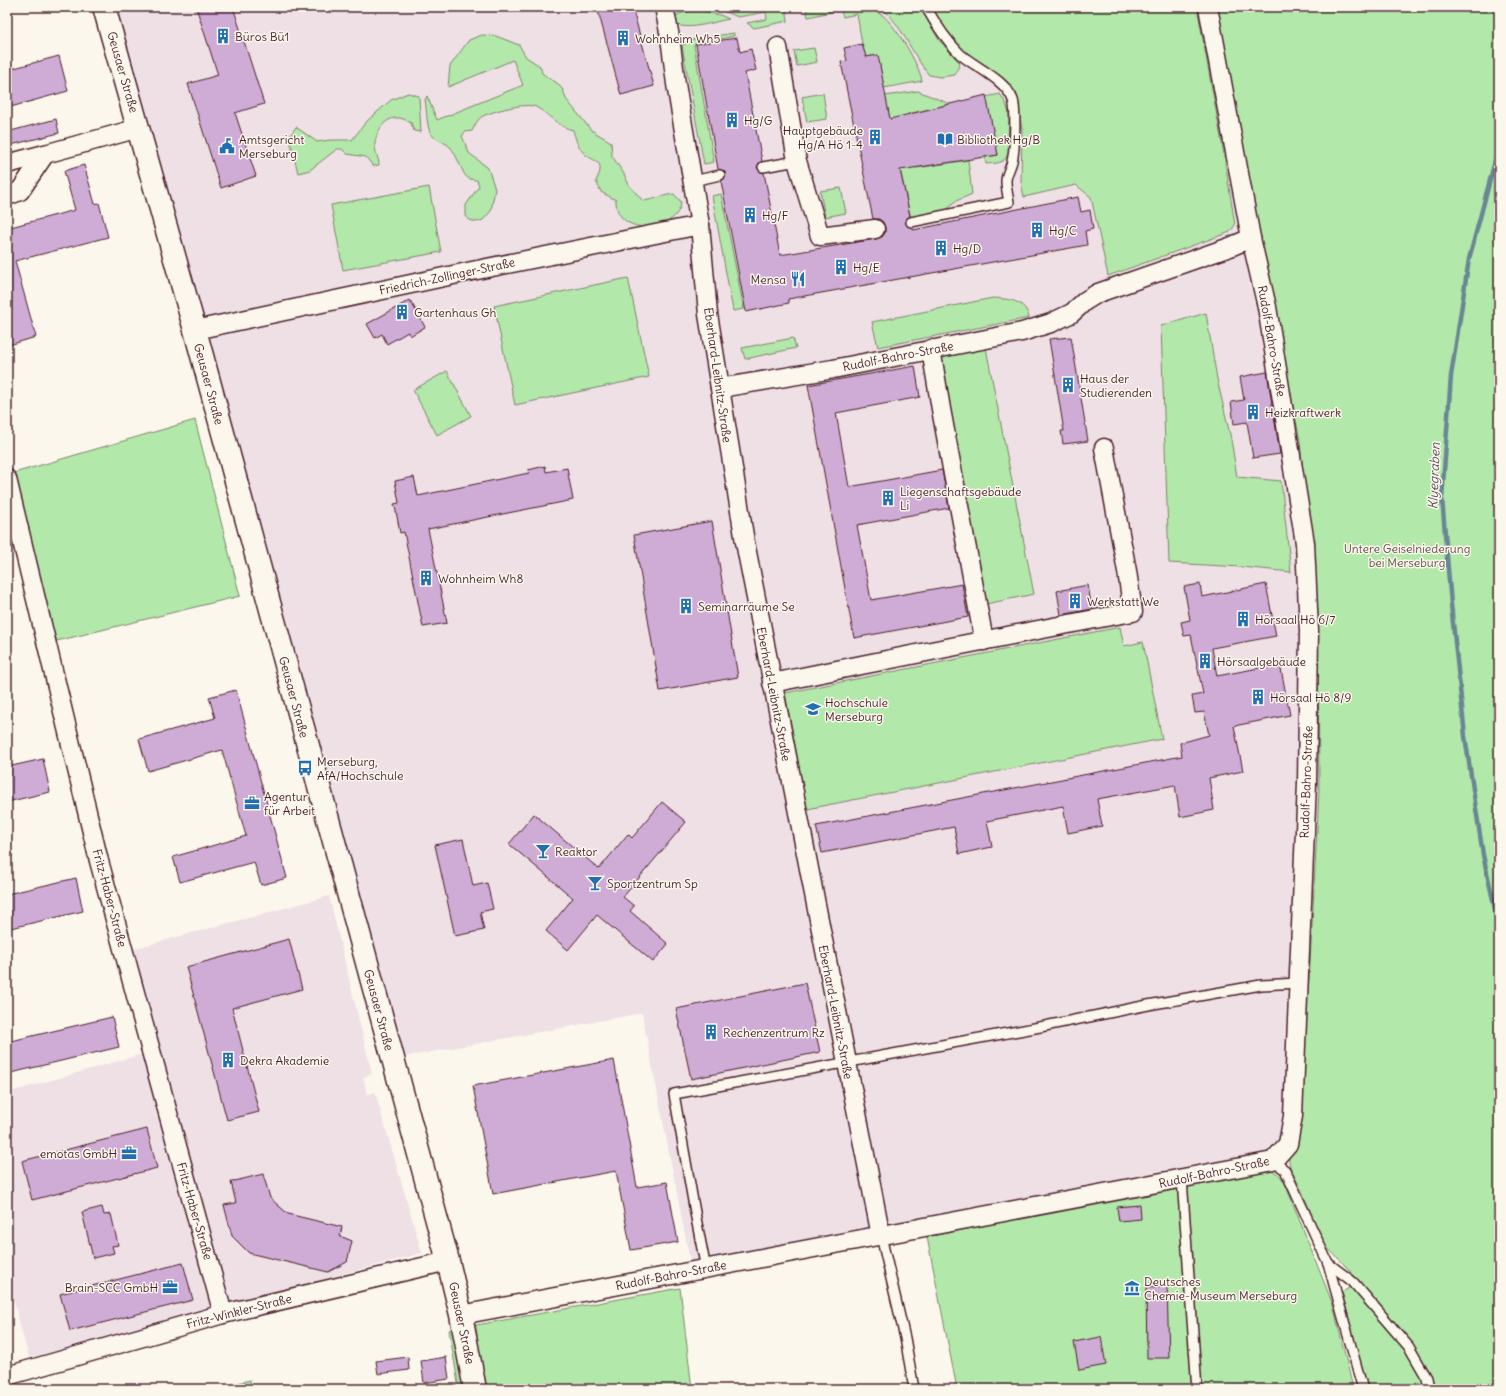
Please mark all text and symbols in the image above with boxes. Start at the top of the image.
building icon: Büros Bü1 [214,27,232,45]
place label: Büros Bü1 [235,29,289,44]
building icon: Wohnheim Wh5 [614,29,632,47]
street label: Geusaer Straße [104,30,142,114]
place label: Wohnheim Wh5 [635,31,720,46]
building icon: Hg/G [723,111,741,129]
place label: Hg/G [744,113,773,128]
place label: Hauptgebäude Hg/A Hö 1-4 [783,123,863,152]
building icon: Hauptgebäude Hg/A Hö 1-4 [866,128,884,146]
library icon: Bibliothek Hg/B [936,130,954,148]
place label: Amtsgericht Merseburg [239,132,304,161]
place label: Bibliothek Hg/B [957,132,1040,147]
public building icon: Amtsgericht Merseburg [218,137,236,155]
building icon: Hg/F [741,206,759,224]
place label: Hg/F [762,208,789,223]
building icon: Hg/C [1028,221,1046,239]
place label: Hg/C [1049,223,1077,238]
building icon: Hg/D [932,239,950,257]
place label: Hg/D [953,241,981,256]
street label: Friedrich-Zollinger-Straße [378,254,516,298]
building icon: Hg/E [832,258,850,276]
place label: Hg/E [853,260,880,275]
restaurant icon: Mensa [789,270,807,288]
place label: Mensa [751,272,786,287]
street label: Rudolf-Bahro-Straße [1255,284,1289,398]
building icon: Gartenhaus Gh [393,303,411,321]
place label: Gartenhaus Gh [414,305,496,320]
street label: Eberhard-Leibnitz-Straße [701,306,735,444]
street label: Rudolf-Bahro-Straße [841,338,955,374]
street label: Geusaer Straße [191,342,227,426]
place label: Haus der Studierenden [1080,371,1152,400]
building icon: Haus der Studierenden [1059,376,1077,394]
building icon: Heizkraftwerk [1244,403,1262,421]
place label: Heizkraftwerk [1265,405,1341,420]
water label: Klyegraben [1424,442,1444,510]
place label: Liegenschaftsgebäude Li [900,484,1022,513]
building icon: Liegenschaftsgebäude Li [879,489,897,507]
park label: Untere Geiselniederung bei Merseburg [1344,541,1470,570]
building icon: Wohnheim Wh8 [417,569,435,587]
place label: Wohnheim Wh8 [438,571,523,586]
building icon: Werkstatt We [1066,592,1084,610]
place label: Werkstatt We [1087,594,1159,609]
building icon: Seminarräume Se [677,597,695,615]
place label: Seminarräume Se [698,599,795,614]
building icon: Hörsaal Hö 6/7 [1234,610,1252,628]
place label: Hörsaal Hö 6/7 [1255,612,1335,627]
street label: Eberhard-Leibnitz-Straße [754,626,794,762]
building icon: Hörsaalgebäude [1196,652,1214,670]
place label: Hörsaalgebäude [1217,654,1306,669]
street label: Geusaer Straße [276,655,312,739]
building icon: Hörsaal Hö 8/9 [1249,688,1267,706]
place label: Hörsaal Hö 8/9 [1270,690,1351,705]
place label: Hochschule Merseburg [825,695,888,724]
school or university icon: Hochschule Merseburg [804,700,822,718]
street label: Rudolf-Bahro-Straße [1297,725,1315,839]
place label: Merseburg, AfA/Hochschule [317,754,403,783]
bus stop icon: Merseburg, AfA/Hochschule [296,759,314,777]
place label: Agentur für Arbeit [264,789,315,818]
office icon: Agentur für Arbeit [243,794,261,812]
bar icon: Reaktor [534,842,552,860]
place label: Reaktor [555,844,598,859]
street label: Fritz-Haber-Straße [90,847,130,949]
bar icon: Sportzentrum Sp [586,874,604,892]
place label: Sportzentrum Sp [607,876,698,891]
street label: Eberhard-Leibnitz-Straße [816,944,856,1080]
street label: Geusaer Straße [361,968,397,1052]
building icon: Rechenzentrum Rz [702,1023,720,1041]
place label: Rechenzentrum Rz [723,1025,825,1040]
building icon: Dekra Akademie [219,1051,237,1069]
place label: Dekra Akademie [240,1053,329,1068]
office icon: emotas GmbH [120,1144,138,1162]
place label: emotas GmbH [40,1146,117,1161]
street label: Rudolf-Bahro-Straße [1157,1153,1271,1191]
street label: Fritz-Haber-Straße [174,1160,216,1262]
street label: Rudolf-Bahro-Straße [614,1257,728,1293]
place label: Deutsches Chemie-Museum Merseburg [1144,1274,1297,1303]
office icon: Brain-SCC GmbH [161,1278,179,1296]
museum icon: Deutsches Chemie-Museum Merseburg [1123,1279,1141,1297]
place label: Brain-SCC GmbH [65,1280,158,1295]
street label: Geusaer Straße [446,1280,478,1366]
street label: Fritz-Winkler-Straße [185,1291,293,1331]

